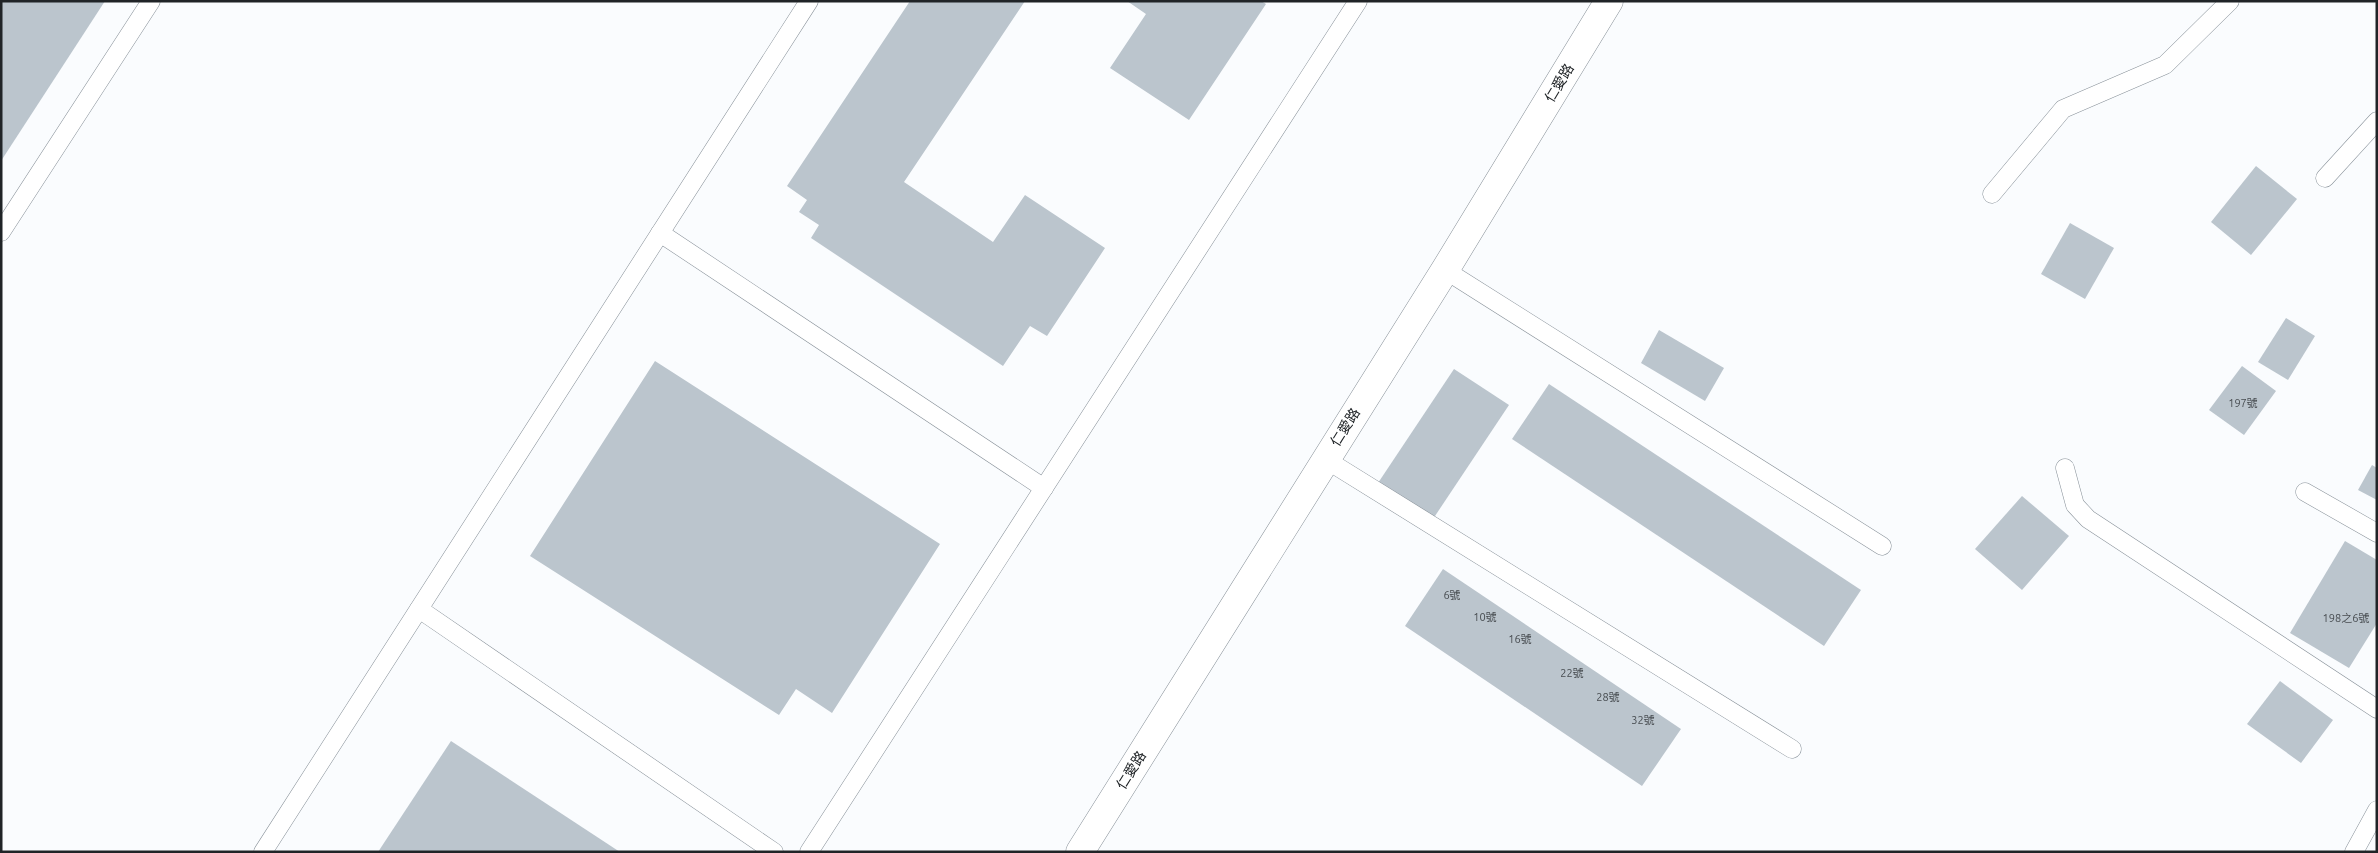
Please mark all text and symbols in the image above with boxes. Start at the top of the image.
street label: 仁愛路 [1541,61,1577,105]
house number: 197號 [2228,397,2258,409]
street label: 仁愛路 [1327,405,1363,449]
house number: 6號 [1443,589,1461,601]
house number: 10號 [1473,611,1497,623]
house number: 198之6號 [2323,612,2369,624]
house number: 16號 [1508,633,1532,645]
house number: 22號 [1560,667,1584,679]
house number: 28號 [1596,691,1620,703]
house number: 32號 [1631,714,1655,726]
street label: 仁愛路 [1113,748,1149,792]

